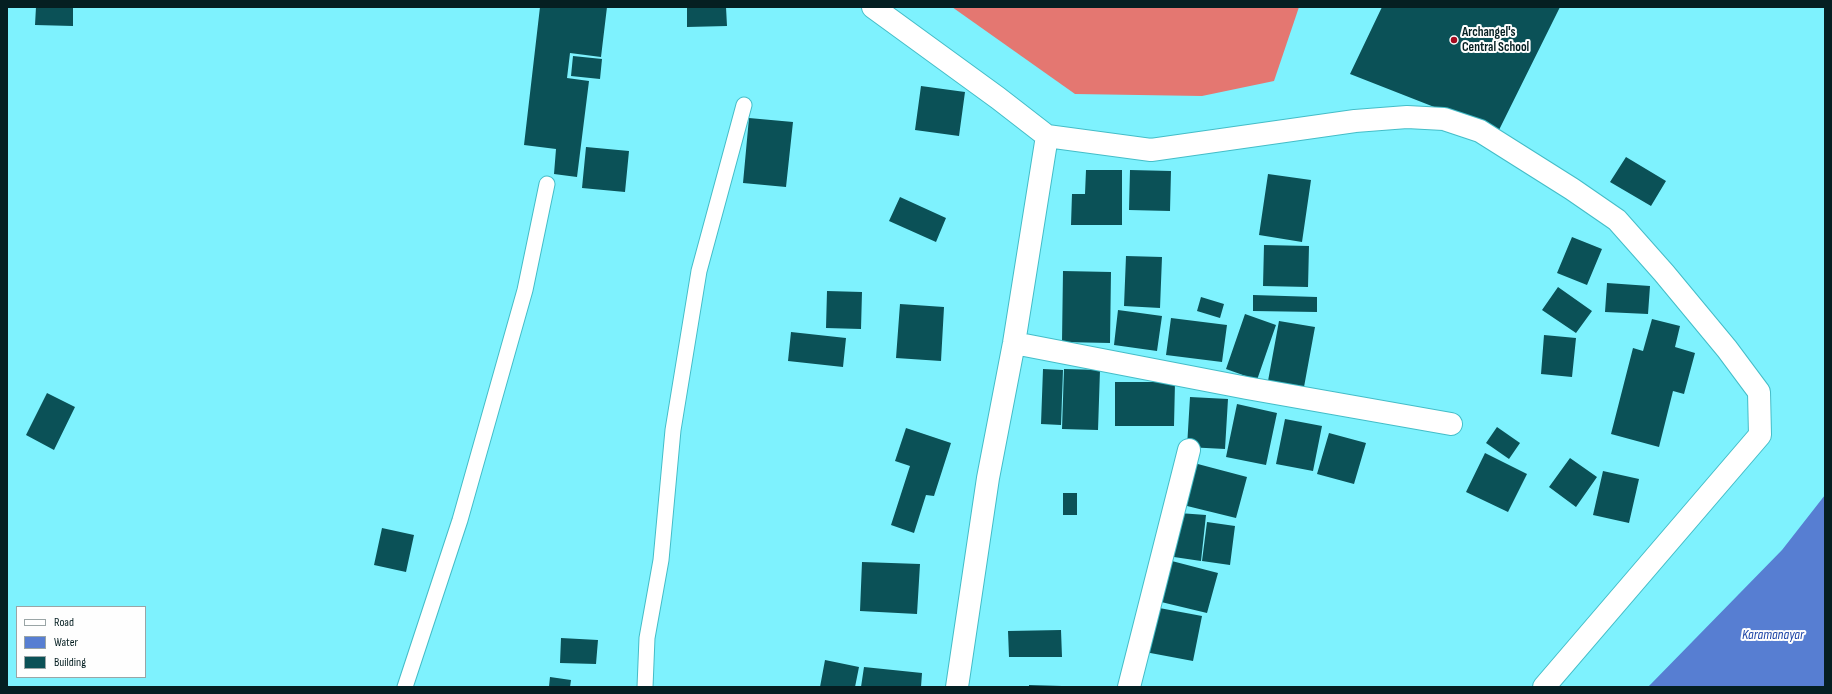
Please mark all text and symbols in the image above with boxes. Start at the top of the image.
place label: Archangel's Central School [1462,25,1529,56]
marker: Archangel's Central School [1449,35,1459,45]
legend [16,606,146,678]
text: Road [54,615,74,630]
water label: Karamanayar [1742,627,1804,643]
text: Water [54,635,78,650]
text: Building [54,655,86,670]

